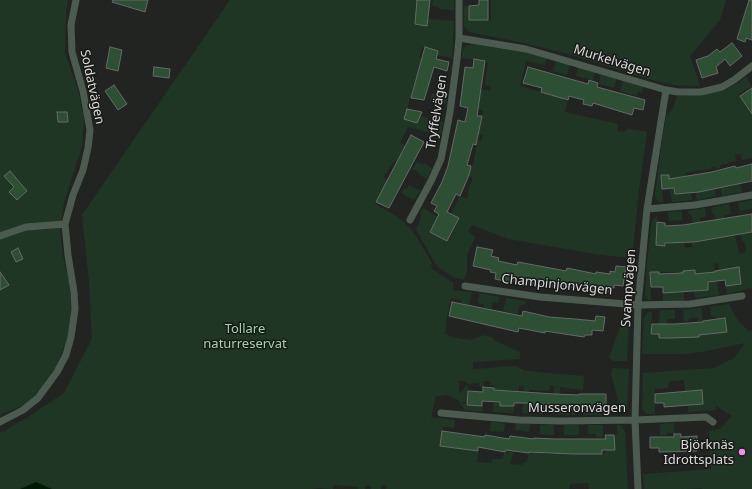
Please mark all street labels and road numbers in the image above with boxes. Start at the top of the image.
street label: Murkelvägen [571,42,653,80]
street label: Soldatvägen [77,48,107,126]
street label: Tryffelvägen [423,74,451,150]
street label: Svampvägen [618,248,640,328]
street label: Champinjonvägen [501,271,613,299]
street label: Musseronvägen [528,400,626,416]

